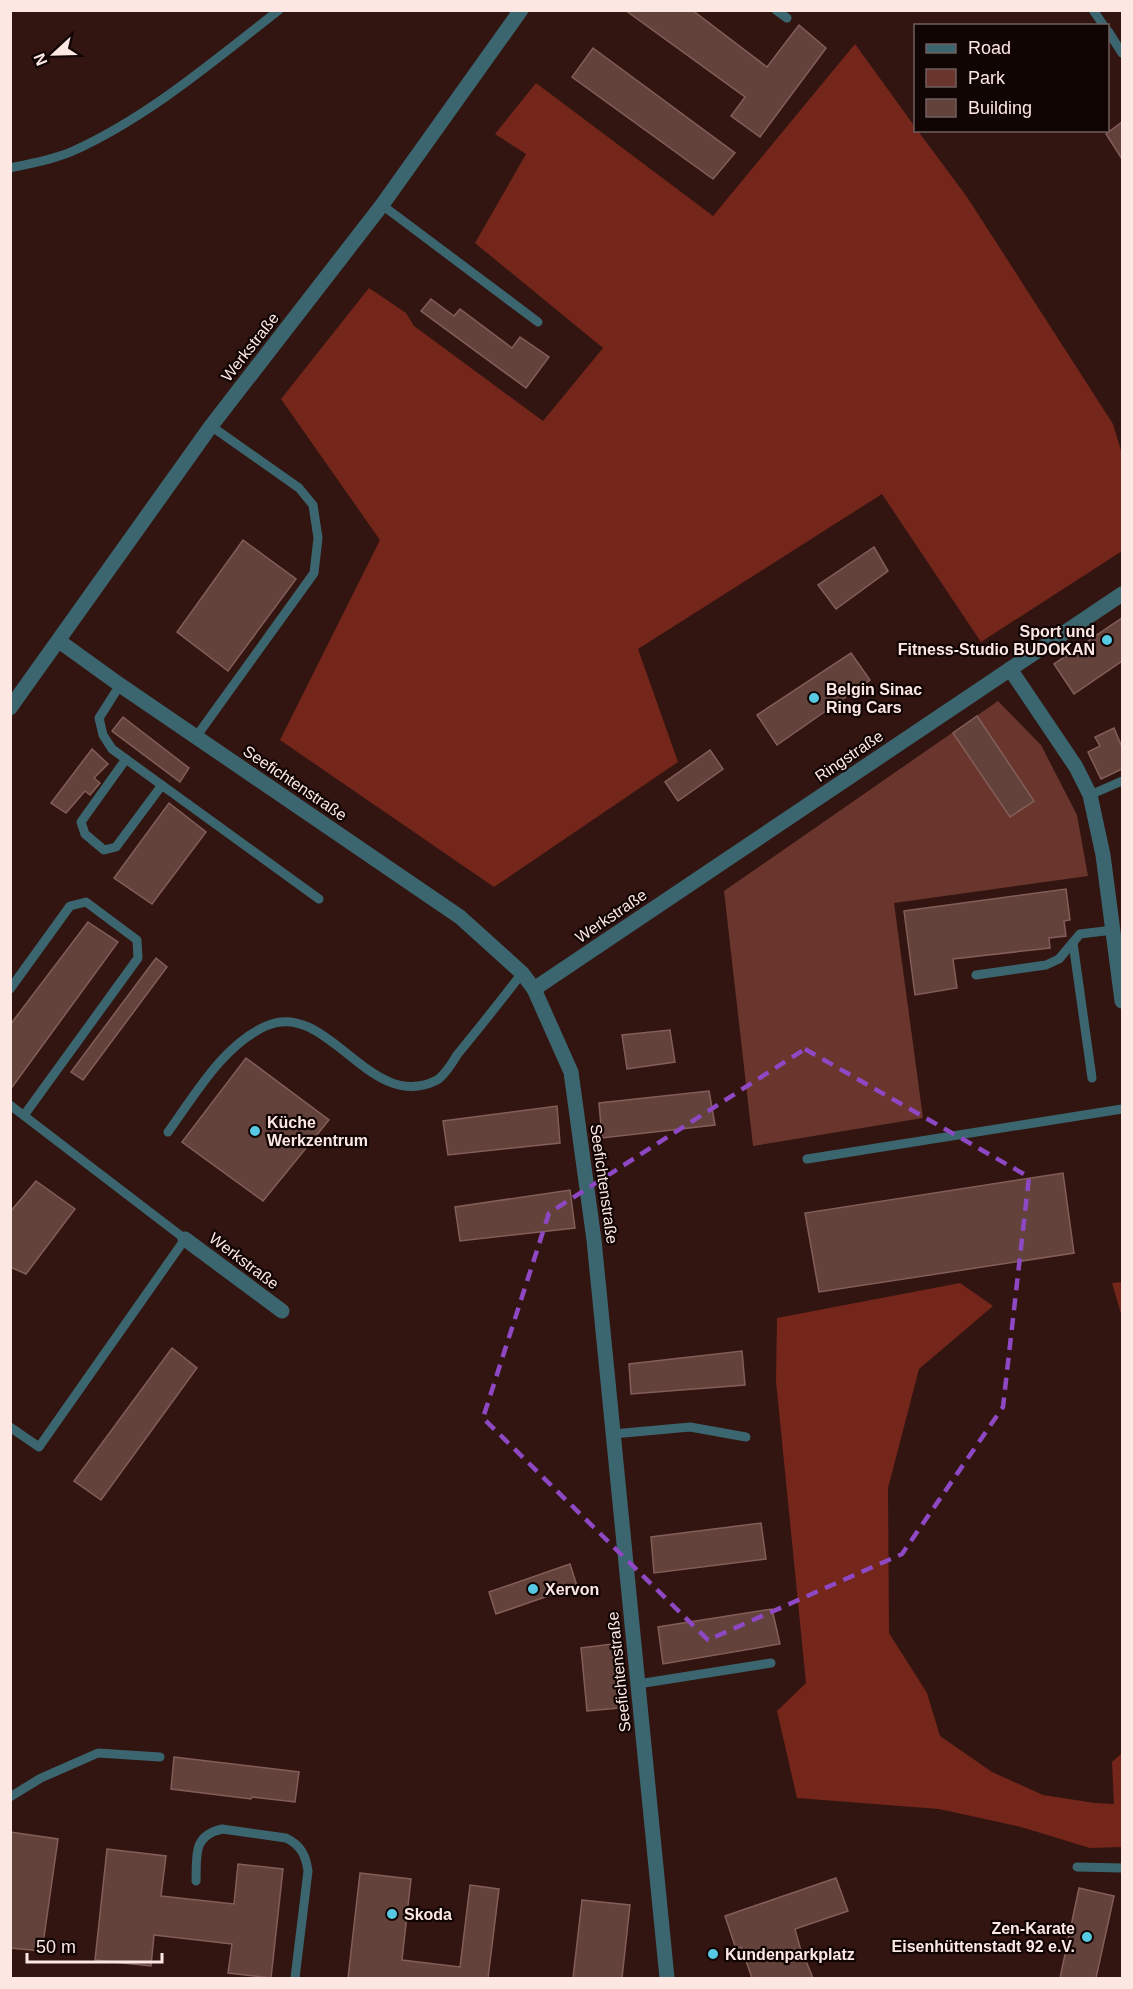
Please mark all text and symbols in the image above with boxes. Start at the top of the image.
north arrow [24,24,84,84]
legend [914,24,1109,132]
text: Road [968,38,1011,58]
text: N [31,51,51,68]
text: Park [968,68,1006,88]
text: Building [968,98,1032,118]
street label: Werkstraße [218,309,282,385]
place label: Sport und Fitness-Studio BUDOKAN [898,623,1095,658]
marker: Sport und Fitness-Studio BUDOKAN [1100,633,1114,647]
place label: Belgin Sinac Ring Cars [826,681,922,716]
marker: Belgin Sinac Ring Cars [807,691,821,705]
street label: Ringstraße [812,727,886,785]
street label: Seefichtenstraße [240,742,350,824]
street label: Werkstraße [572,886,650,946]
place label: Küche Werkzentrum [267,1114,368,1149]
street label: Seefichtenstraße [587,1123,621,1245]
marker: Küche Werkzentrum [248,1124,262,1138]
street label: Werkstraße [206,1229,282,1293]
place label: Xervon [545,1581,599,1598]
marker: Xervon [526,1582,540,1596]
street label: Seefichtenstraße [604,1611,634,1733]
place label: Skoda [404,1906,452,1923]
marker: Skoda [385,1907,399,1921]
place label: Zen-Karate Eisenhüttenstadt 92 e.V. [892,1920,1075,1955]
scale bar [27,1926,162,1964]
marker: Zen-Karate Eisenhüttenstadt 92 e.V. [1080,1930,1094,1944]
text: 50 m [36,1937,76,1957]
place label: Kundenparkplatz [725,1946,855,1963]
marker: Kundenparkplatz [706,1947,720,1961]

